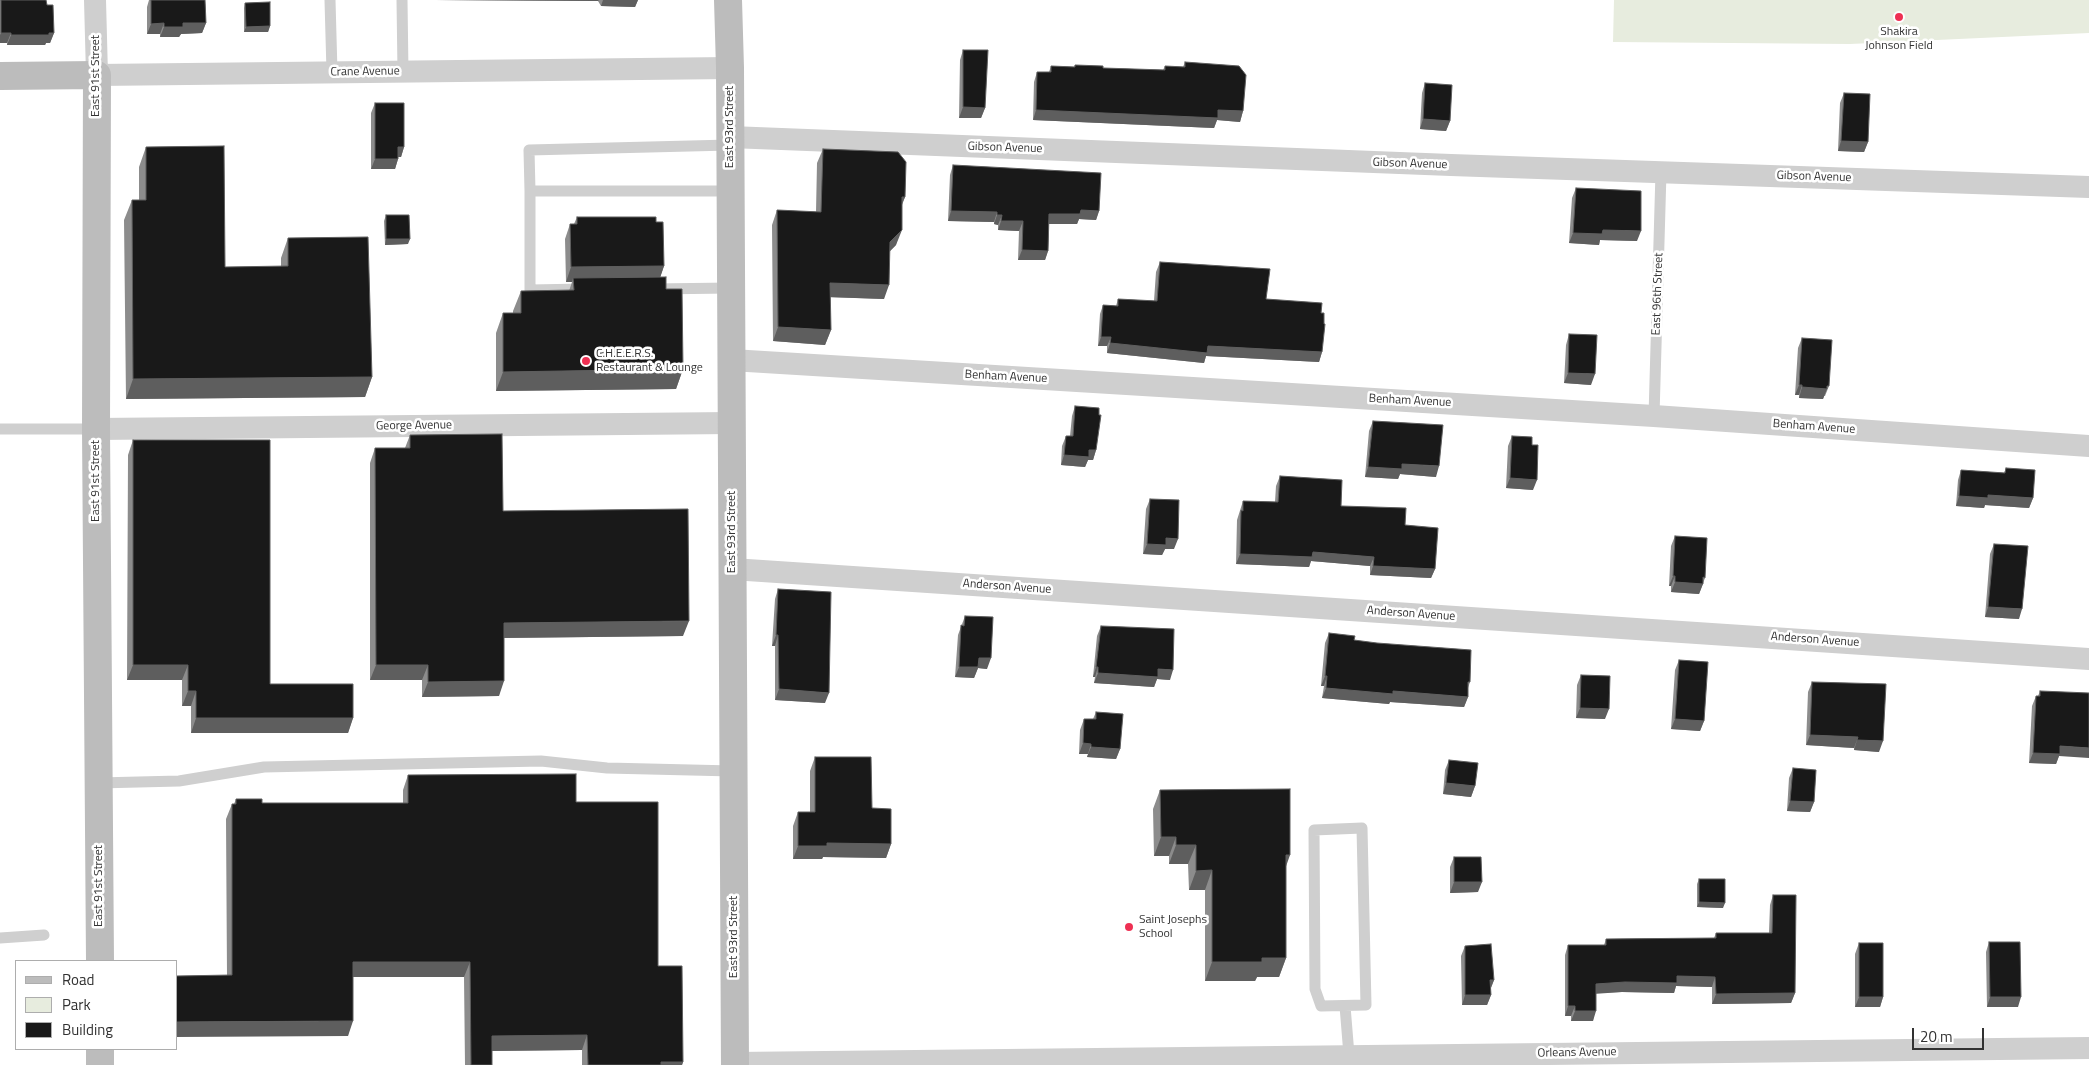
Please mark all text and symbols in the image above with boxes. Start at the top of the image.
marker: Shakira Johnson Field [1893,11,1905,23]
place label: Shakira Johnson Field [1865,25,1933,53]
street label: East 91st Street [89,35,103,117]
street label: Crane Avenue [330,64,400,80]
street label: East 93rd Street [723,86,737,168]
street label: Gibson Avenue [967,139,1043,157]
street label: Gibson Avenue [1372,155,1448,173]
street label: Gibson Avenue [1776,168,1852,186]
street label: East 96th Street [1649,252,1667,336]
place label: C.H.E.E.R.S. Restaurant & Lounge [596,347,703,375]
marker: C.H.E.E.R.S. Restaurant & Lounge [580,355,592,367]
street label: Benham Avenue [964,368,1048,386]
street label: Benham Avenue [1368,392,1452,410]
street label: Benham Avenue [1772,417,1856,437]
street label: George Avenue [376,418,452,434]
street label: East 91st Street [89,440,103,522]
street label: East 93rd Street [725,491,739,573]
street label: Anderson Avenue [962,577,1052,597]
street label: Anderson Avenue [1366,604,1456,624]
street label: Anderson Avenue [1770,630,1860,650]
street label: East 91st Street [92,845,106,927]
street label: East 93rd Street [727,896,741,978]
place label: Saint Josephs School [1139,913,1207,941]
marker: Saint Josephs School [1123,921,1135,933]
legend [15,960,178,1050]
text: Road [62,968,94,991]
text: Park [62,993,91,1016]
text: Building [62,1018,113,1041]
scale bar [1914,1018,1986,1050]
text: 20 m [1920,1025,1953,1048]
street label: Orleans Avenue [1537,1045,1617,1061]

